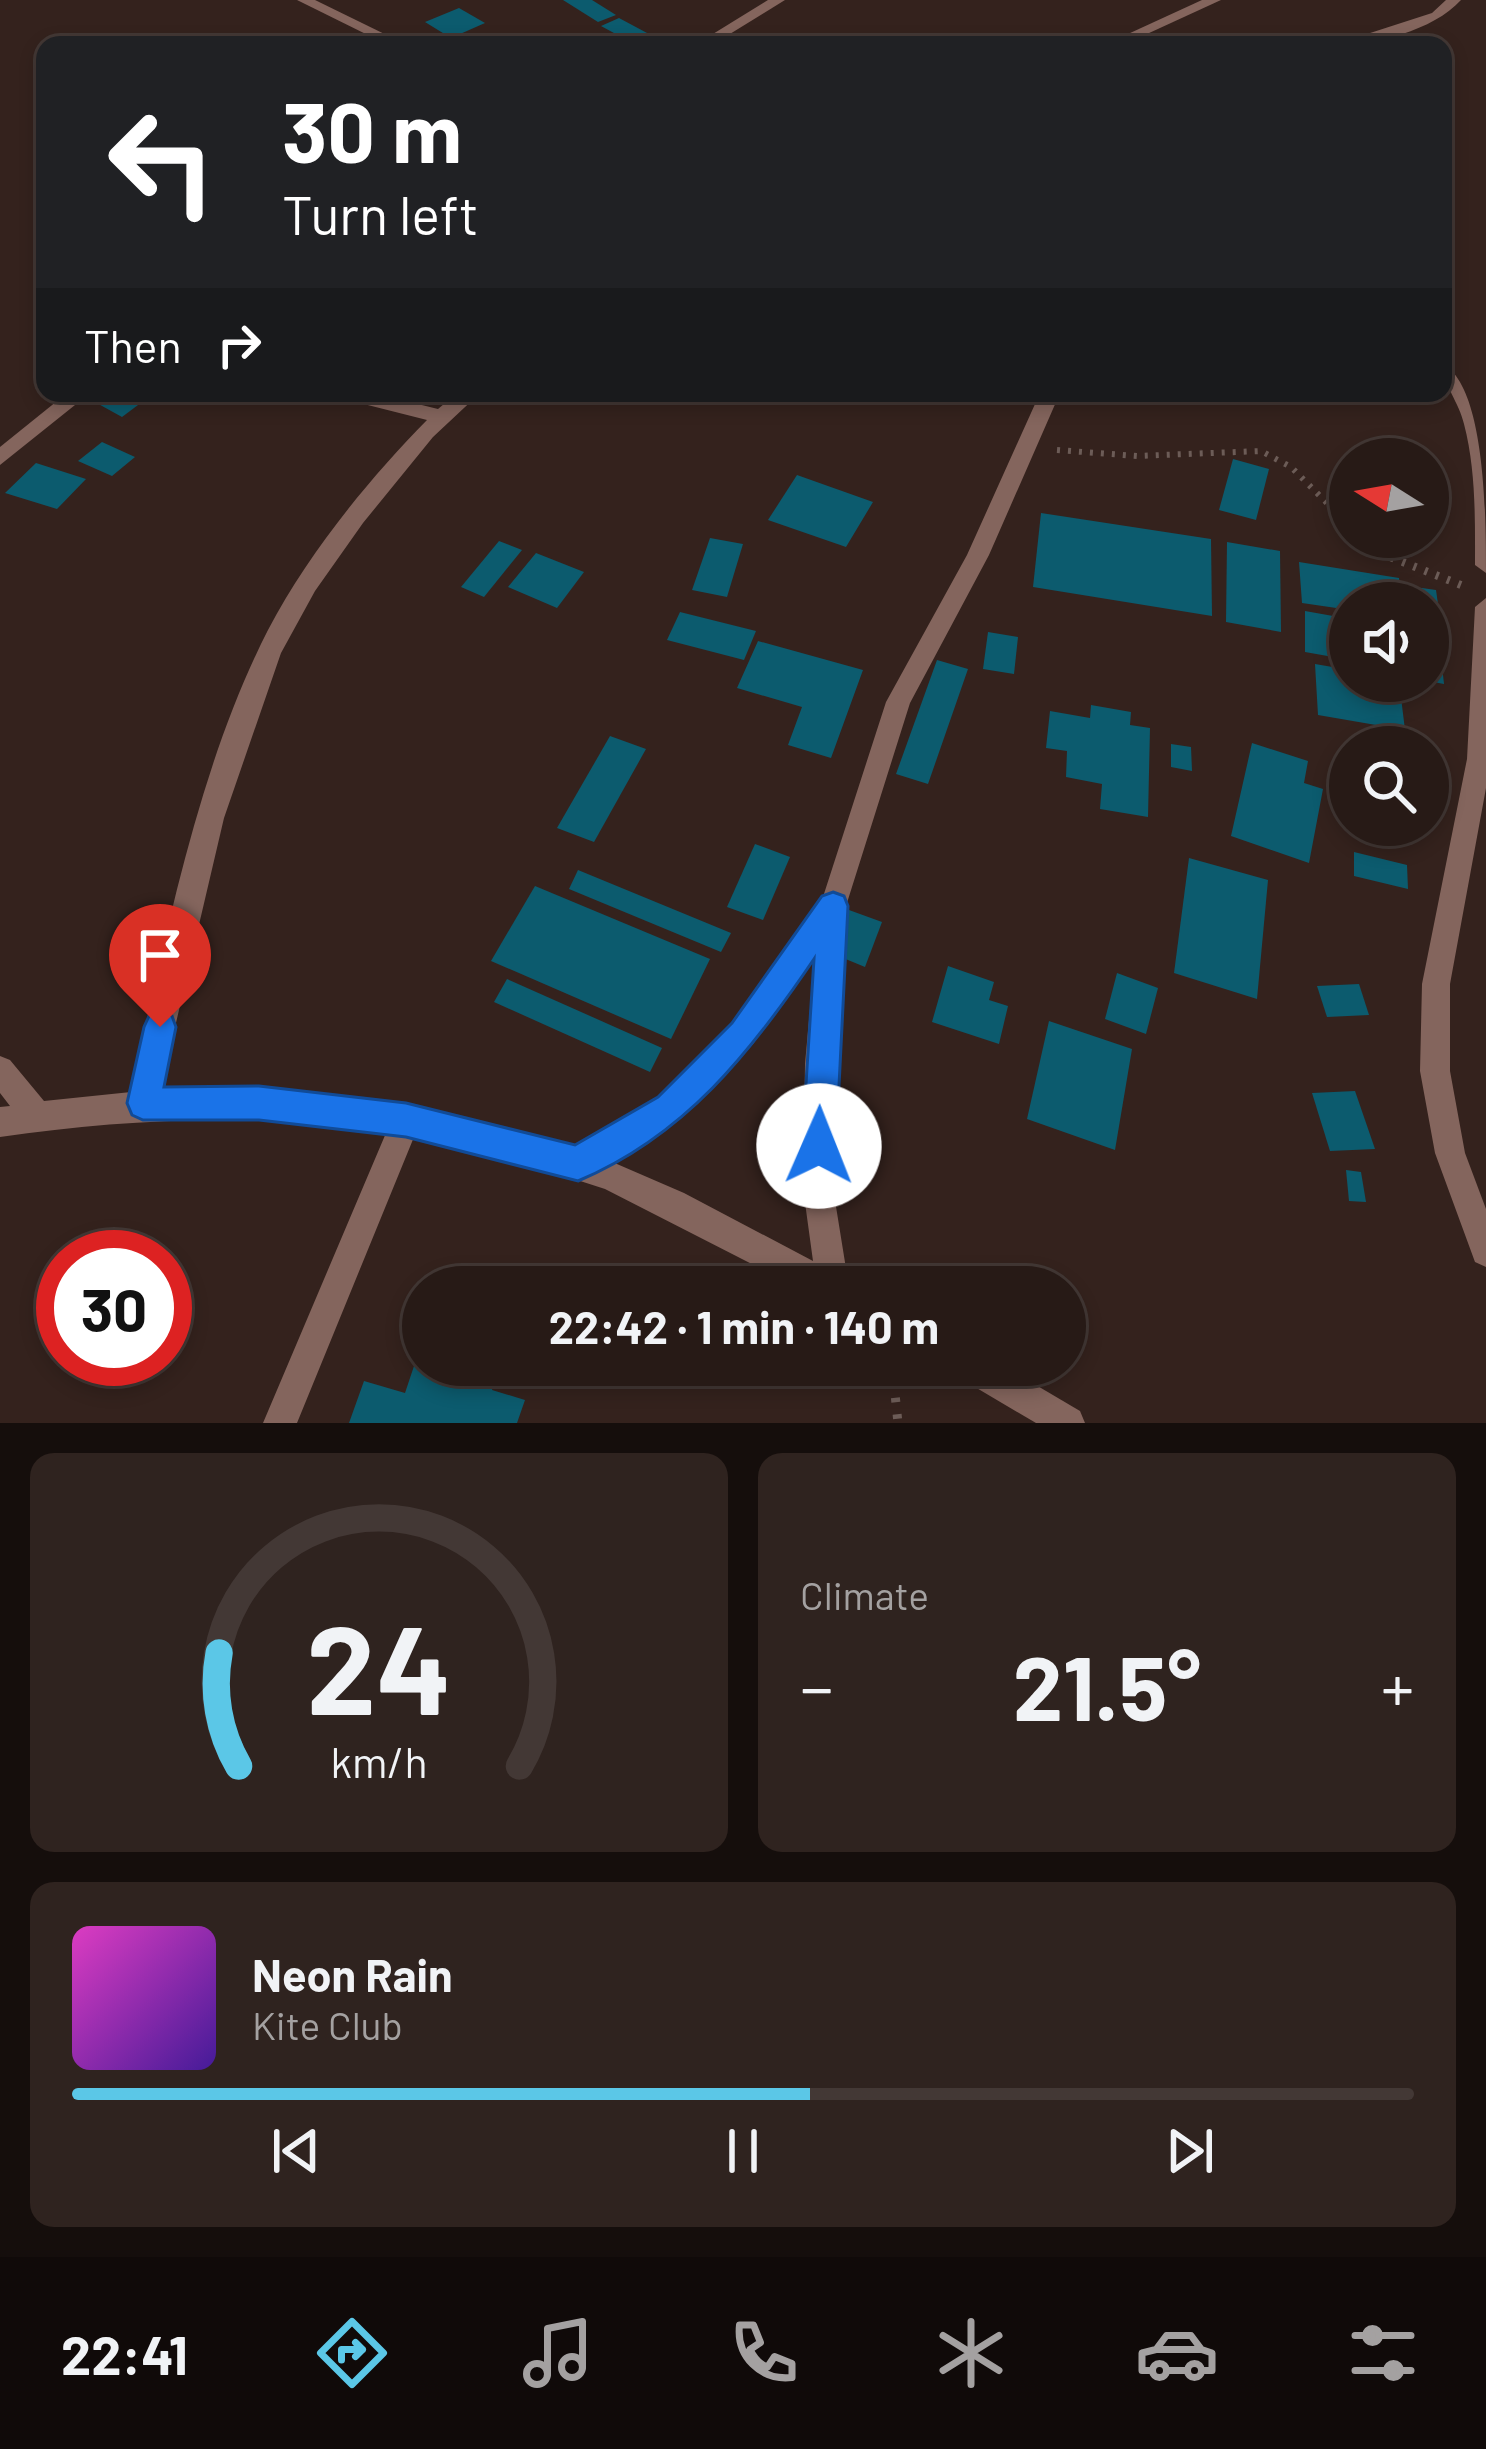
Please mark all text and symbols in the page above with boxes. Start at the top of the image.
text: 30 m [282,79,462,180]
icon: left [84,84,240,240]
text: Turn left [282,181,479,246]
icon: right [206,312,272,378]
text: Then [84,318,182,372]
north arrow [1329,438,1449,558]
map controls [1329,438,1449,846]
button: sound [1329,582,1449,702]
button: search [1329,726,1449,846]
pin [109,904,211,1027]
icon: arrive [127,922,193,988]
position arrow [756,1083,882,1209]
speed limit sign: 30 [36,1230,192,1386]
text: 22:42 · 1 min · 140 m [549,1299,939,1353]
text: Climate [800,1571,929,1618]
text: 24 [306,1590,452,1740]
text: 21.5° [1013,1631,1201,1739]
text: − [800,1646,833,1725]
text: + [1381,1646,1414,1725]
text: km/h [330,1734,428,1786]
text: Neon Rain [252,1947,453,2001]
text: Kite Club [252,2001,403,2048]
icon: previous [263,2118,329,2184]
icon: pause [710,2118,776,2184]
icon: next [1157,2118,1223,2184]
icon: directions [310,2311,394,2395]
icon: music [516,2311,600,2395]
icon: phone [722,2311,806,2395]
icon: climate [929,2311,1013,2395]
icon: car [1135,2311,1219,2395]
icon: filters [1341,2311,1425,2395]
text: 22:41 [61,2321,188,2386]

